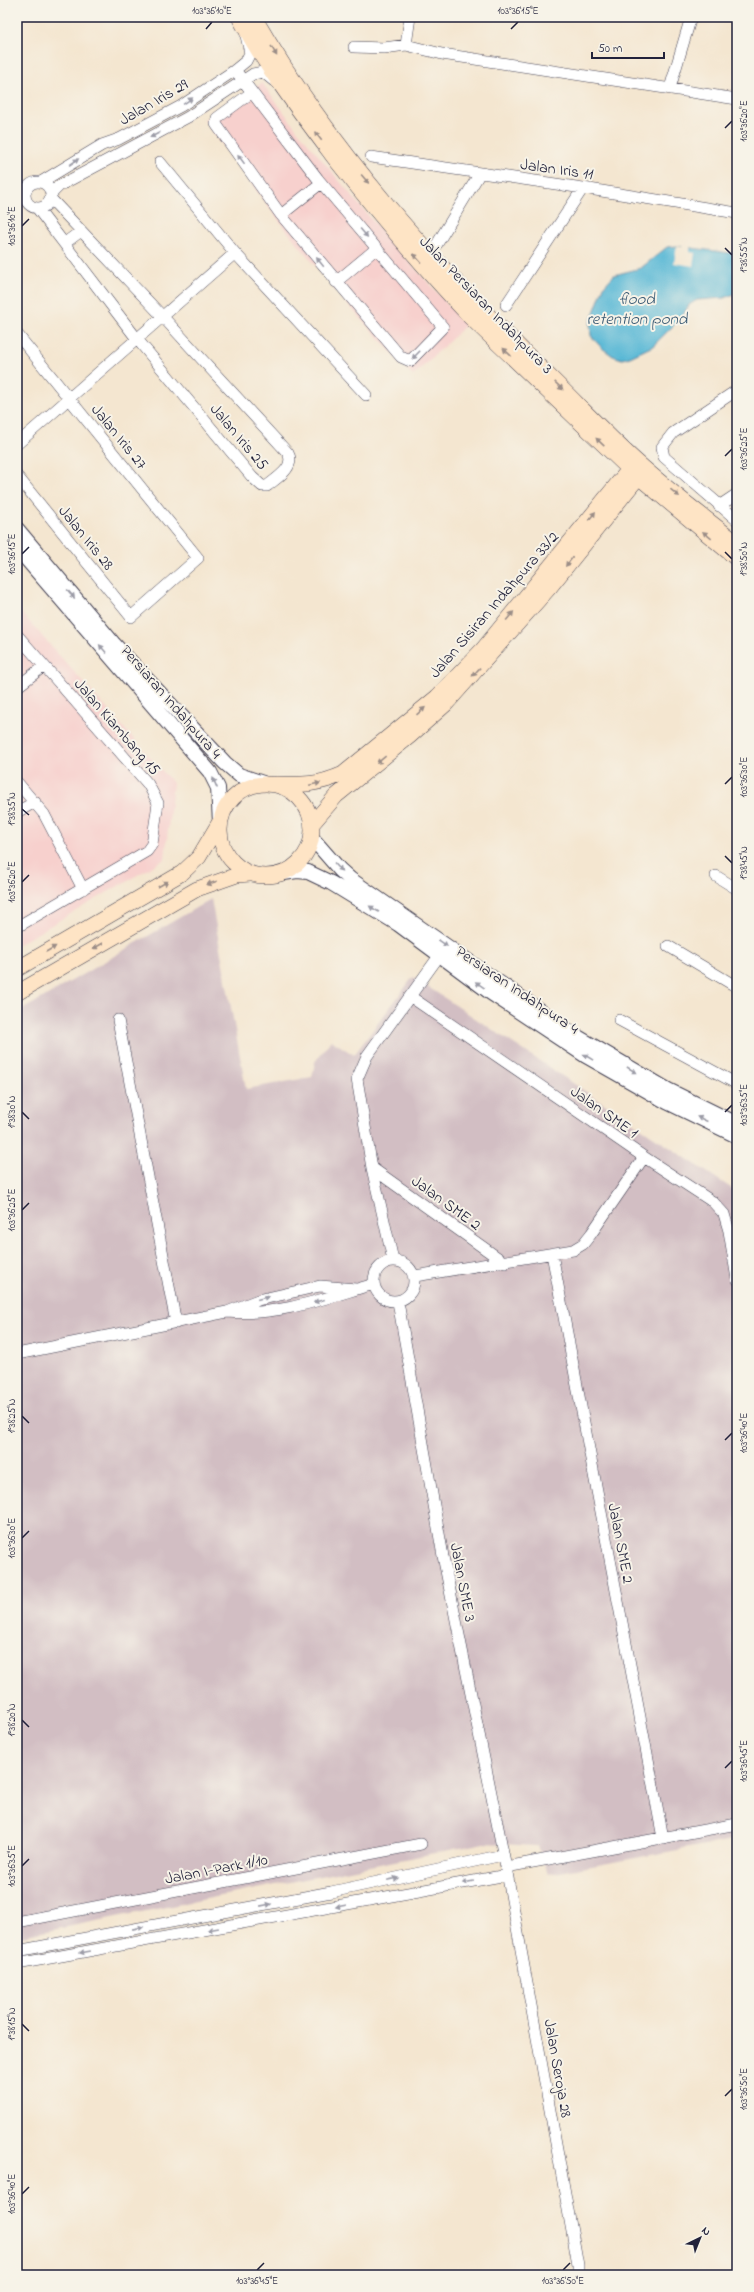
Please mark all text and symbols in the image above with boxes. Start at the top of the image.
text: 103°36'10"E [192,4,232,19]
text: 103°36'15"E [497,4,539,19]
scale bar [592,34,664,60]
text: 50 m [598,40,622,58]
one-way arrow [270,45,277,57]
street label: Jalan Iris 29 [115,73,193,132]
one-way arrow [183,97,194,105]
text: 103°36'20"E [737,100,752,142]
one-way arrow [313,130,322,141]
one-way arrow [149,131,161,138]
street label: Jalan Iris 11 [519,153,595,187]
one-way arrow [237,154,245,164]
one-way arrow [69,158,79,166]
one-way arrow [361,174,370,185]
text: 103°36'10"E [5,206,20,246]
one-way arrow [359,227,368,238]
street label: Jalan Persiaran Indahpura 3 [413,231,558,380]
text: 1°38'55"N [737,237,752,273]
one-way arrow [413,254,422,263]
one-way arrow [315,257,324,268]
water label: flood retention pond [587,287,689,332]
one-way arrow [502,348,512,357]
one-way arrow [411,350,421,360]
one-way arrow [554,381,564,391]
street label: Jalan Iris 27 [85,399,153,475]
street label: Jalan Iris 25 [203,399,274,476]
text: 103°36'25"E [737,428,752,470]
one-way arrow [595,438,605,447]
one-way arrow [670,489,681,498]
street label: Jalan Iris 28 [52,501,119,576]
one-way arrow [588,510,596,521]
street label: Jalan Sisiran Indahpura 33/2 [424,527,565,684]
one-way arrow [701,530,712,539]
text: 103°36'15"E [5,533,20,575]
text: 1°38'50"N [737,542,752,576]
one-way arrow [565,556,574,567]
one-way arrow [67,588,76,599]
one-way arrow [505,611,514,622]
street label: Persiaran Indahpura 4 [114,640,227,765]
one-way arrow [99,644,108,653]
one-way arrow [472,667,481,677]
street label: Jalan Kiambang 15 [67,673,165,781]
one-way arrow [416,706,426,715]
one-way arrow [376,756,387,764]
text: 103°36'30"E [737,757,752,797]
one-way arrow [212,778,218,789]
one-way arrow [309,781,321,787]
text: 1°38'35"N [5,792,20,826]
text: 1°38'45"N [737,846,752,880]
text: 103°36'20"E [5,861,20,903]
one-way arrow [333,862,342,873]
one-way arrow [157,881,169,888]
one-way arrow [205,881,217,887]
one-way arrow [369,905,379,913]
one-way arrow [438,939,449,947]
street label: Persiaran Indahpura 4 [450,940,584,1041]
one-way arrow [92,942,104,949]
one-way arrow [45,946,57,953]
one-way arrow [474,981,485,989]
one-way arrow [582,1053,594,1060]
one-way arrow [627,1066,638,1073]
street label: Jalan SME 1 [565,1080,643,1145]
text: 103°36'35"E [737,1084,752,1126]
text: 1°38'30"N [5,1096,20,1128]
one-way arrow [696,1116,707,1122]
street label: Jalan SME 2 [406,1170,486,1237]
text: 103°36'25"E [5,1189,20,1231]
one-way arrow [257,1295,269,1301]
one-way arrow [313,1298,325,1304]
text: 1°38'25"N [5,1398,20,1433]
text: 103°36'40"E [737,1413,752,1453]
street label: Jalan SME 2 [601,1501,640,1586]
text: 103°36'30"E [5,1518,20,1558]
street label: Jalan SME 3 [443,1541,481,1624]
text: 1°38'20"N [5,1703,20,1737]
text: 103°36'45"E [737,1740,752,1782]
text: 103°36'35"E [5,1845,20,1887]
street label: Jalan I-Park 1/10 [163,1848,270,1892]
one-way arrow [387,1875,399,1881]
one-way arrow [462,1879,475,1885]
one-way arrow [260,1901,272,1907]
one-way arrow [334,1903,347,1909]
one-way arrow [132,1925,144,1931]
one-way arrow [207,1926,219,1932]
one-way arrow [79,1949,91,1955]
text: 1°38'15"N [5,2007,20,2040]
street label: Jalan Seroja 28 [537,2017,578,2120]
text: 103°36'50"E [737,2068,752,2110]
text: 103°36'40"E [5,2174,20,2214]
north arrow [680,2218,720,2258]
text: N [698,2223,714,2240]
text: 103°36'45"E [236,2274,278,2289]
text: 103°36'50"E [542,2274,584,2289]

